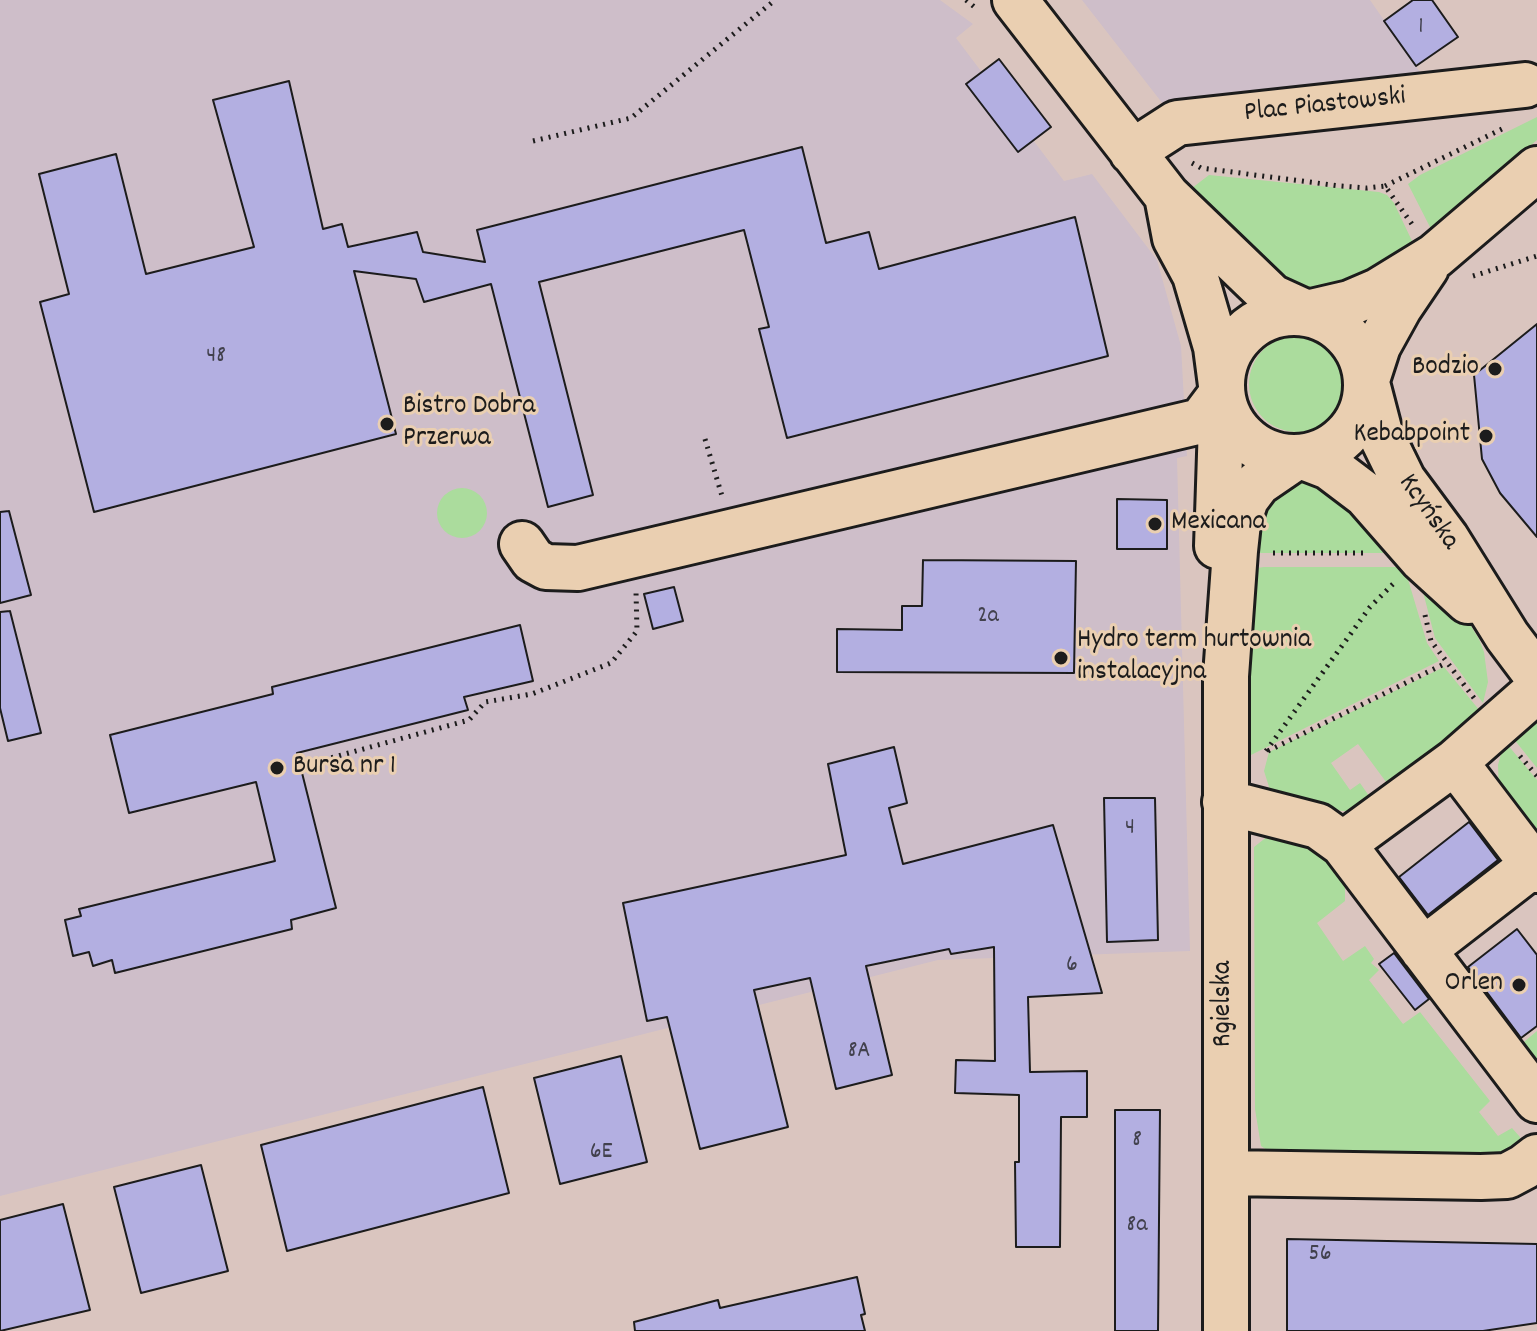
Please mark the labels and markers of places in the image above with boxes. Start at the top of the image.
place label: Bodzio [1412,352,1479,386]
marker: Bodzio [1486,360,1504,378]
place label: Bistro Dobra Przerwa [403,391,535,457]
marker: Bistro Dobra Przerwa [378,415,396,433]
place label: Kebabpoint [1354,419,1470,453]
marker: Kebabpoint [1477,427,1495,445]
place label: Mexicana [1171,507,1266,541]
marker: Mexicana [1146,515,1164,533]
place label: Hydro term hurtownia instalacyjna [1077,625,1311,691]
marker: Hydro term hurtownia instalacyjna [1052,649,1070,667]
place label: Bursa nr 1 [293,751,396,785]
marker: Bursa nr 1 [268,759,286,777]
place label: Orlen [1445,968,1503,1002]
marker: Orlen [1510,976,1528,994]

